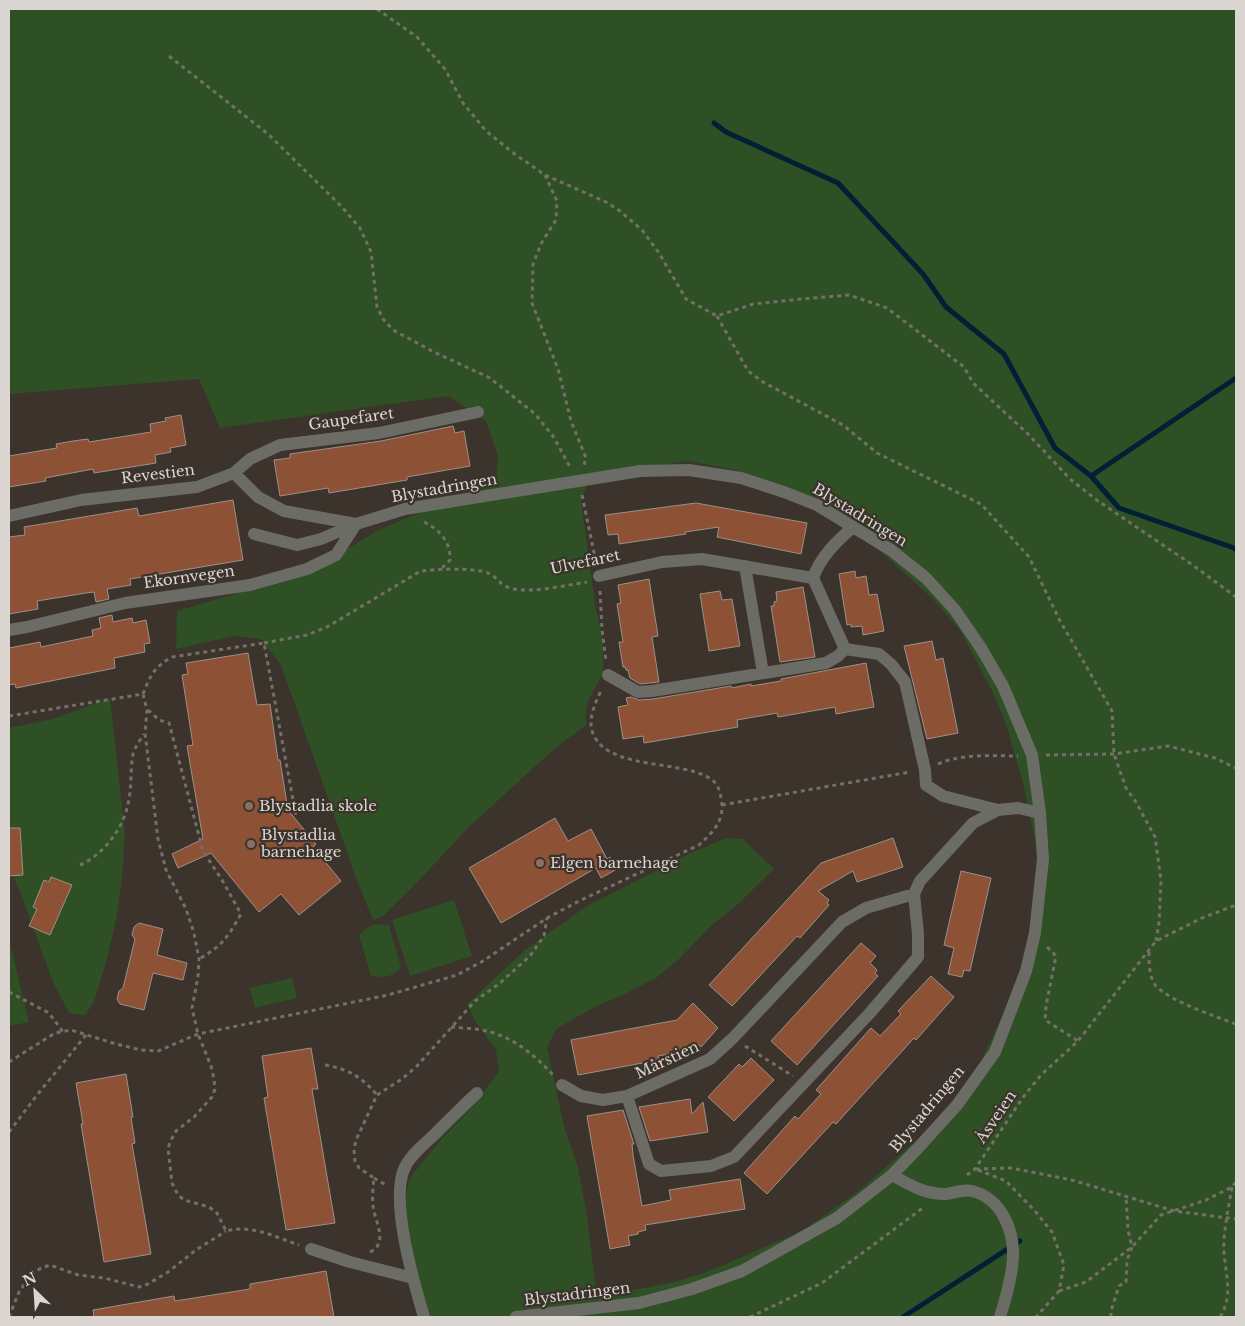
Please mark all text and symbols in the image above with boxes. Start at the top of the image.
street label: Gaupefaret [307,403,395,434]
street label: Revestien [120,460,196,487]
street label: Blystadringen [390,469,498,506]
street label: Blystadringen [809,479,911,550]
street label: Ulvefaret [548,545,622,578]
street label: Ekornvegen [142,561,236,592]
place label: Blystadlia skole [259,796,377,815]
marker: Blystadlia skole [243,800,255,812]
place label: Blystadlia barnehage [260,825,341,861]
marker: Blystadlia barnehage [245,838,257,850]
place label: Elgen barnehage [550,853,678,872]
marker: Elgen barnehage [534,857,546,869]
street label: Mårstien [632,1036,702,1083]
street label: Blystadringen [885,1062,968,1156]
street label: Åsveien [970,1087,1020,1148]
north arrow [10,1266,60,1316]
text: N [20,1268,39,1290]
street label: Blystadringen [523,1278,631,1309]

